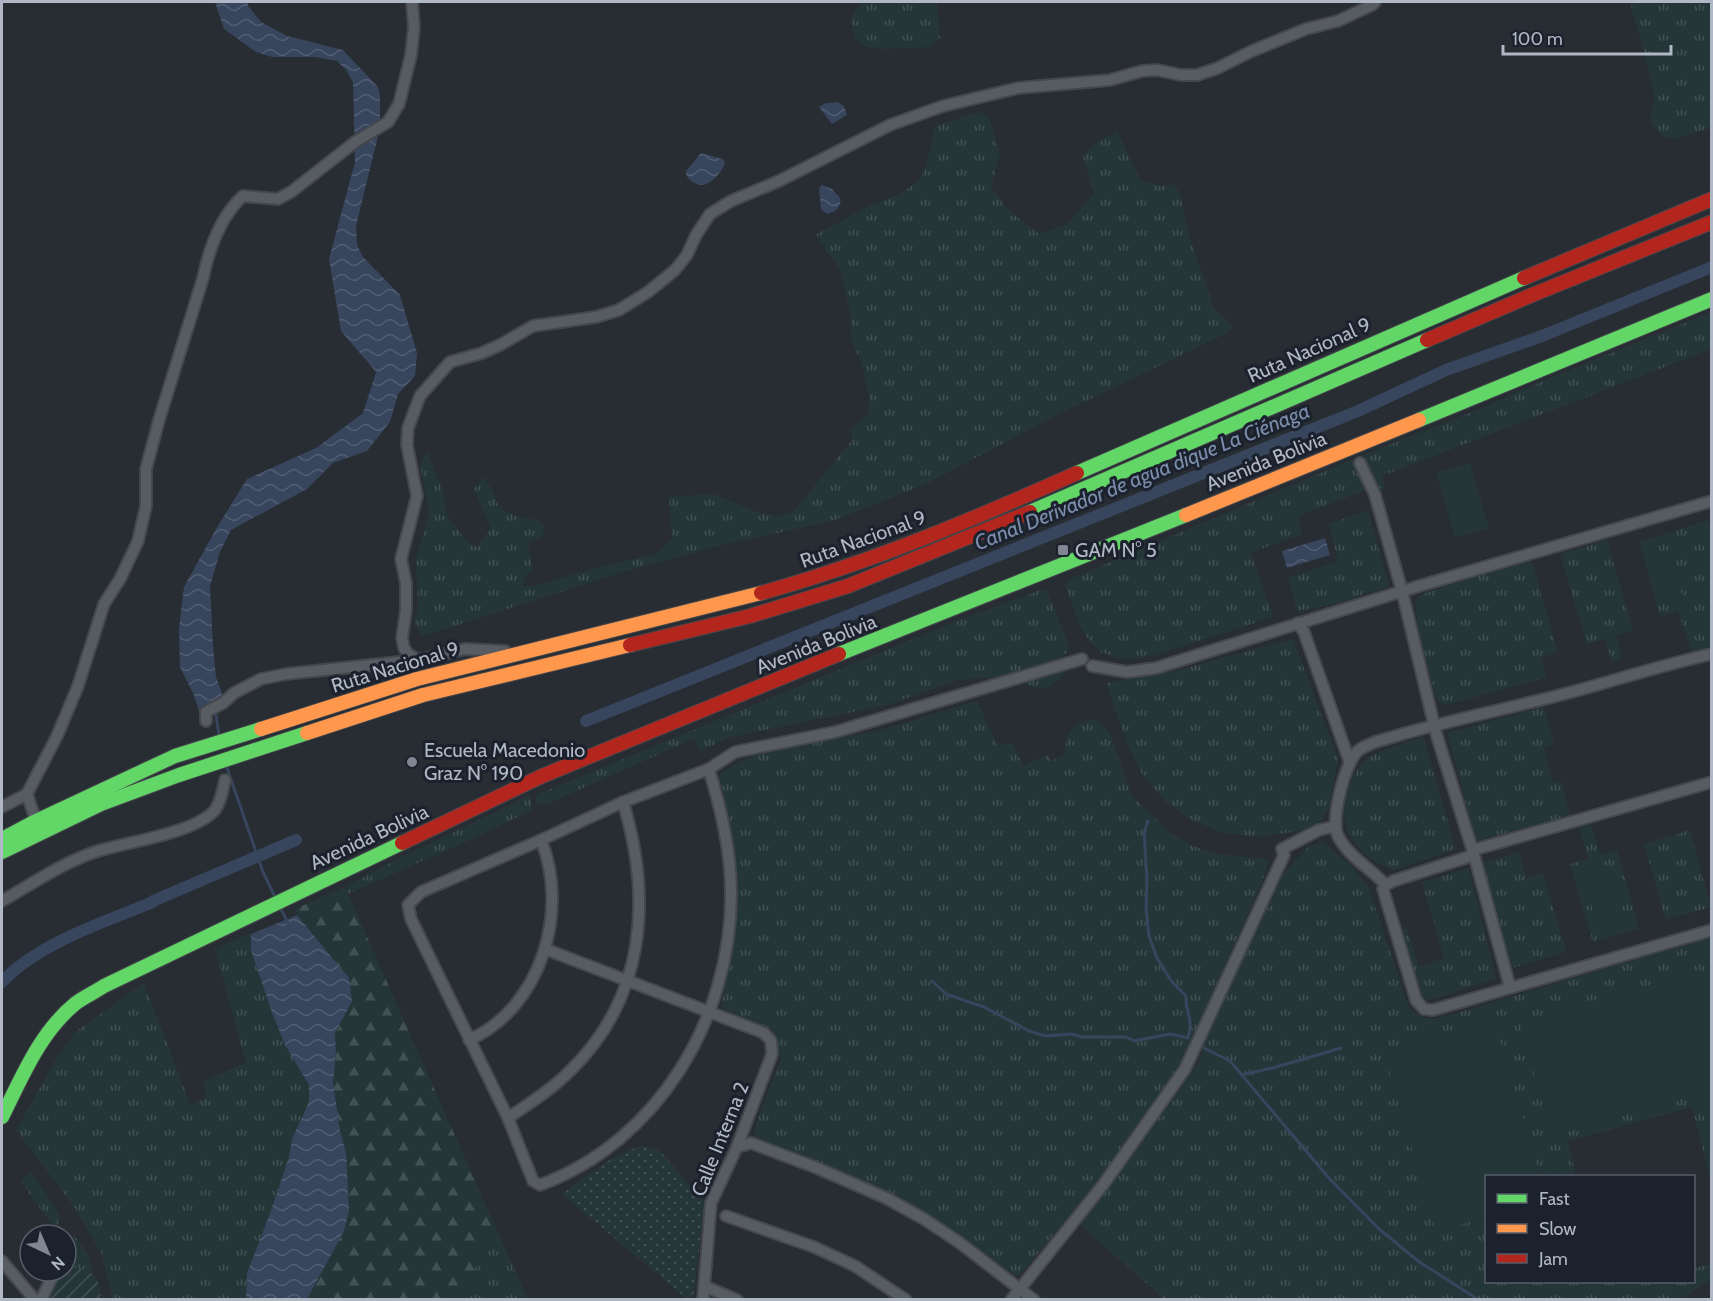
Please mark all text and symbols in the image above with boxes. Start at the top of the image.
scale bar [1503,18,1671,56]
text: 100 m [1512,28,1563,50]
street label: Ruta Nacional 9 [1244,312,1374,388]
water label: Canal Derivador de agua dique La Ciénaga [971,398,1313,555]
street label: Avenida Bolivia [1202,426,1330,496]
street label: Ruta Nacional 9 [797,505,929,573]
place label: GAM N° 5 [1075,538,1157,562]
marker: GAM N° 5 [1056,543,1070,557]
street label: Avenida Bolivia [752,609,880,679]
street label: Ruta Nacional 9 [328,636,462,698]
place label: Escuela Macedonio Graz N° 190 [424,738,585,785]
marker: Escuela Macedonio Graz N° 190 [405,755,419,769]
street label: Avenida Bolivia [306,799,432,875]
street label: Calle Interna 2 [686,1078,754,1200]
legend [1485,1175,1695,1283]
text: Fast [1539,1188,1570,1210]
text: Slow [1539,1218,1576,1240]
north arrow [18,1223,78,1283]
text: Jam [1538,1248,1568,1270]
text: N [47,1253,69,1274]

